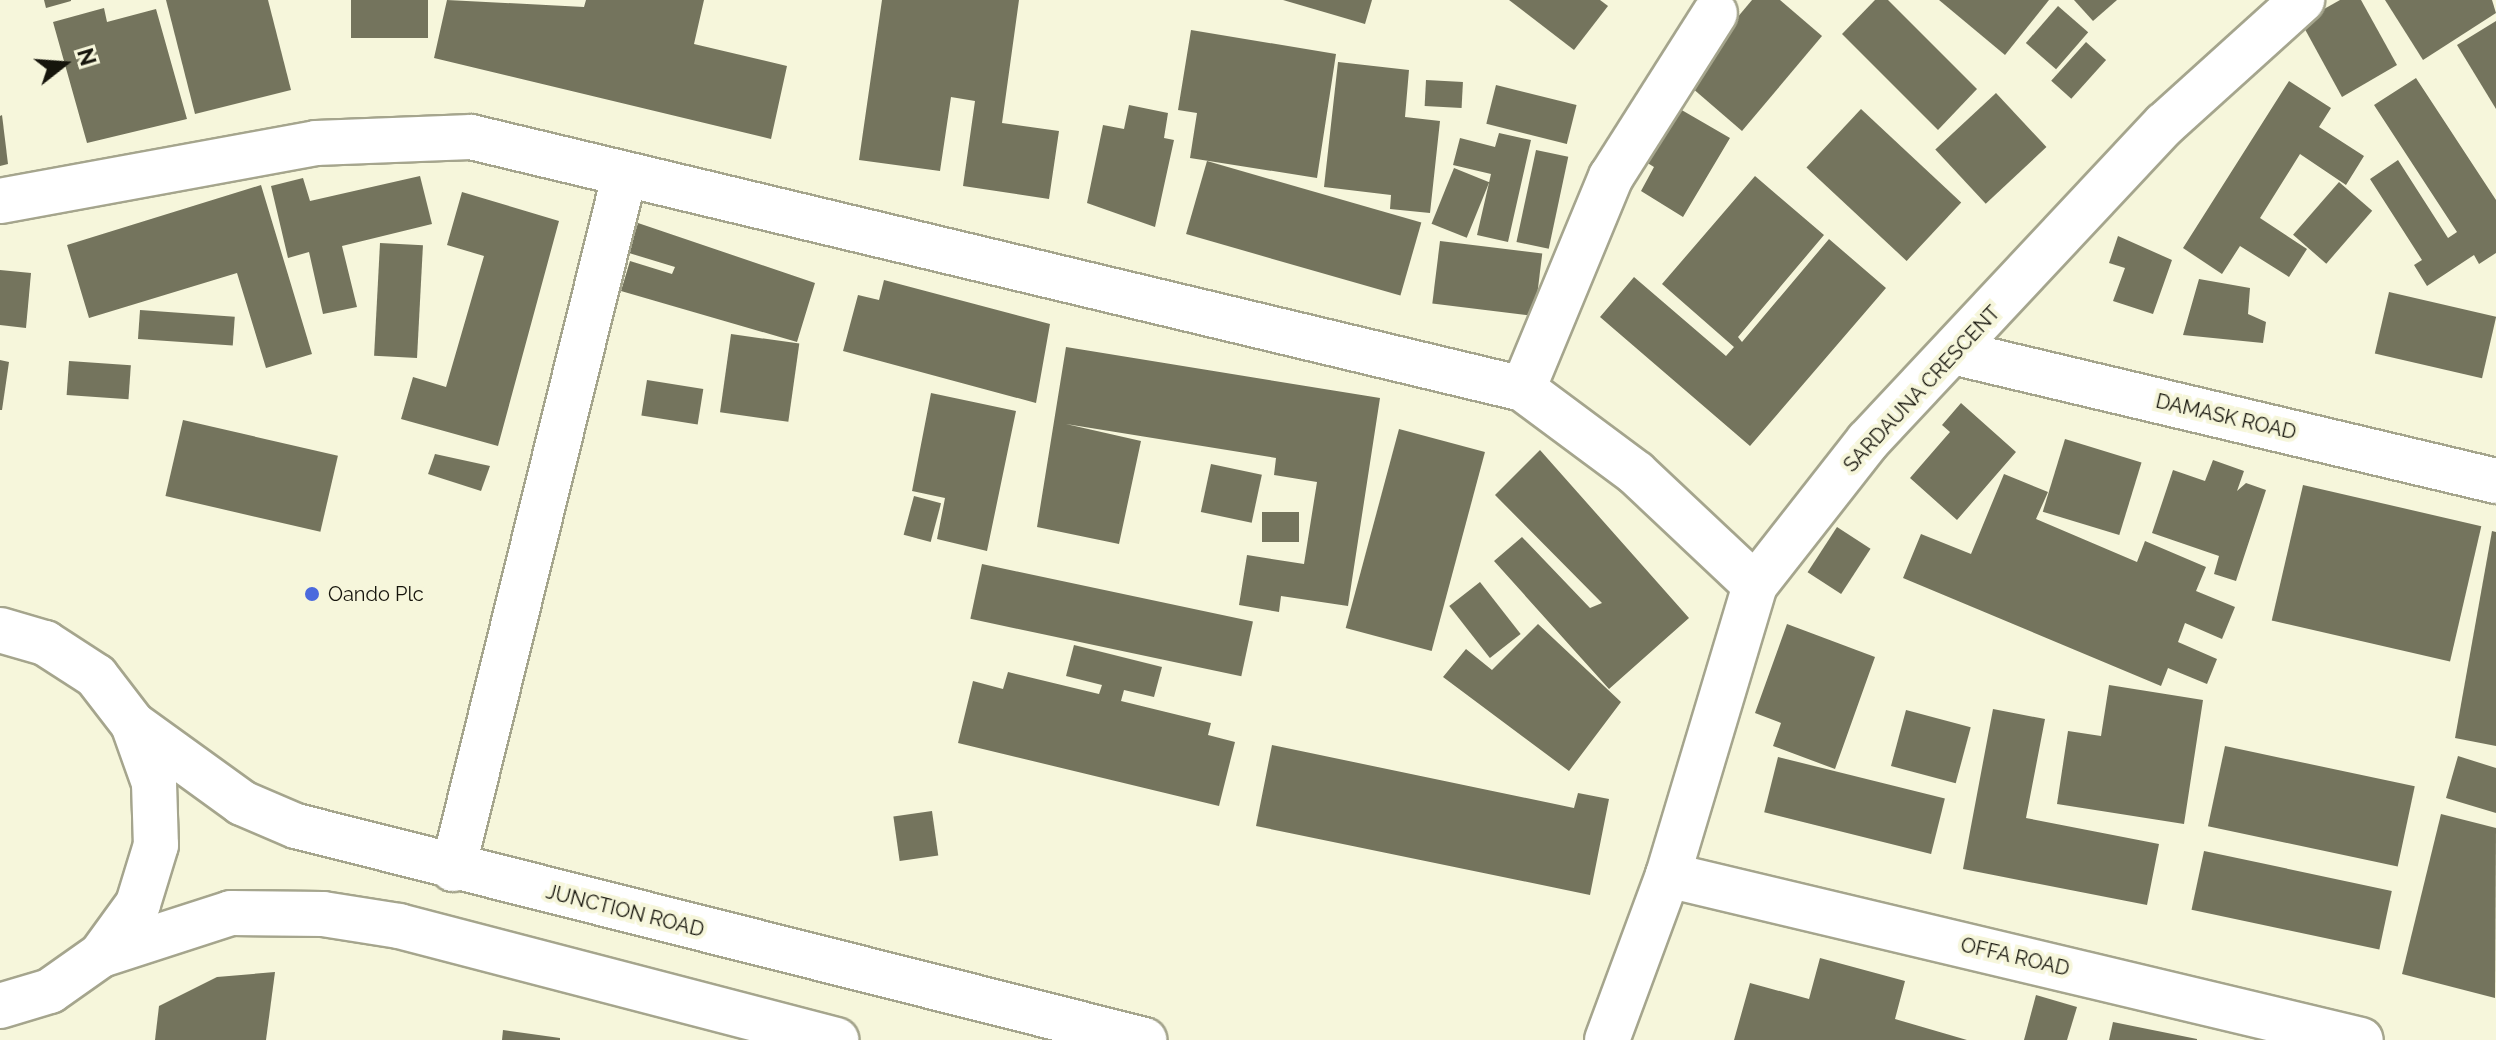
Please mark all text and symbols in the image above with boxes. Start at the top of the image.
north arrow [24,24,104,104]
text: N [72,45,102,69]
street label: SARDAUNA CRESCENT [1839,301,2005,477]
street label: DAMASK ROAD [2153,389,2299,445]
place label: Oando Plc [328,582,424,606]
marker: Oando Plc [303,585,321,603]
street label: JUNCTION ROAD [544,880,706,942]
street label: OFFA ROAD [1958,933,2072,981]

